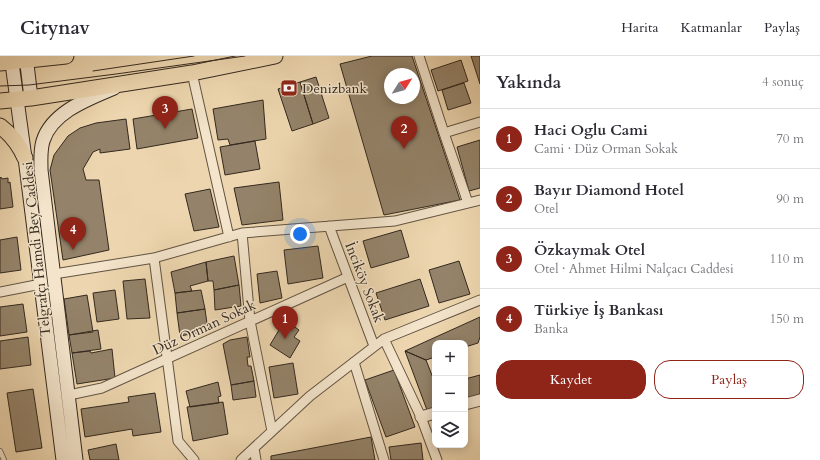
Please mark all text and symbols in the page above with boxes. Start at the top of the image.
text: Citynav [20,15,90,41]
text: Harita [621,18,659,37]
text: Katmanlar [681,18,742,37]
text: Paylaş [764,18,800,37]
north arrow [384,68,420,104]
text: Yakında [496,71,561,94]
text: 4 sonuç [762,73,804,91]
bank icon: Denizbank [279,78,299,98]
place label: Denizbank [302,79,367,98]
pin: 3 [152,96,178,129]
pin: 2 [391,116,417,149]
text: Haci Oglu Cami [534,120,648,140]
text: 1 [506,130,512,148]
text: 70 m [776,130,804,148]
text: Cami · Düz Orman Sokak [534,140,678,158]
street label: Telgrafçı Hamdi Bey Caddesi [18,160,55,337]
text: Bayır Diamond Hotel [534,180,684,200]
text: 2 [506,190,512,208]
text: 90 m [776,190,804,208]
text: Otel [534,200,559,218]
pin: 4 [60,217,86,250]
your location [290,224,310,244]
street label: İnciköy Sokak [340,239,389,326]
text: Özkaymak Otel [534,240,645,260]
text: 3 [506,250,512,268]
text: 110 m [770,250,804,268]
text: Otel · Ahmet Hilmi Nalçacı Caddesi [534,260,734,278]
street label: Düz Orman Sokak [150,295,259,360]
text: Türkiye İş Bankası [534,300,664,320]
pin: 1 [272,306,298,339]
text: 4 [506,310,512,328]
text: 150 m [770,310,804,328]
text: Banka [534,320,568,338]
map controls [432,340,468,448]
button: + [432,340,468,376]
button: Kaydet [496,360,646,399]
button: Paylaş [654,360,804,399]
button: − [432,376,468,412]
button: layers [432,412,468,448]

